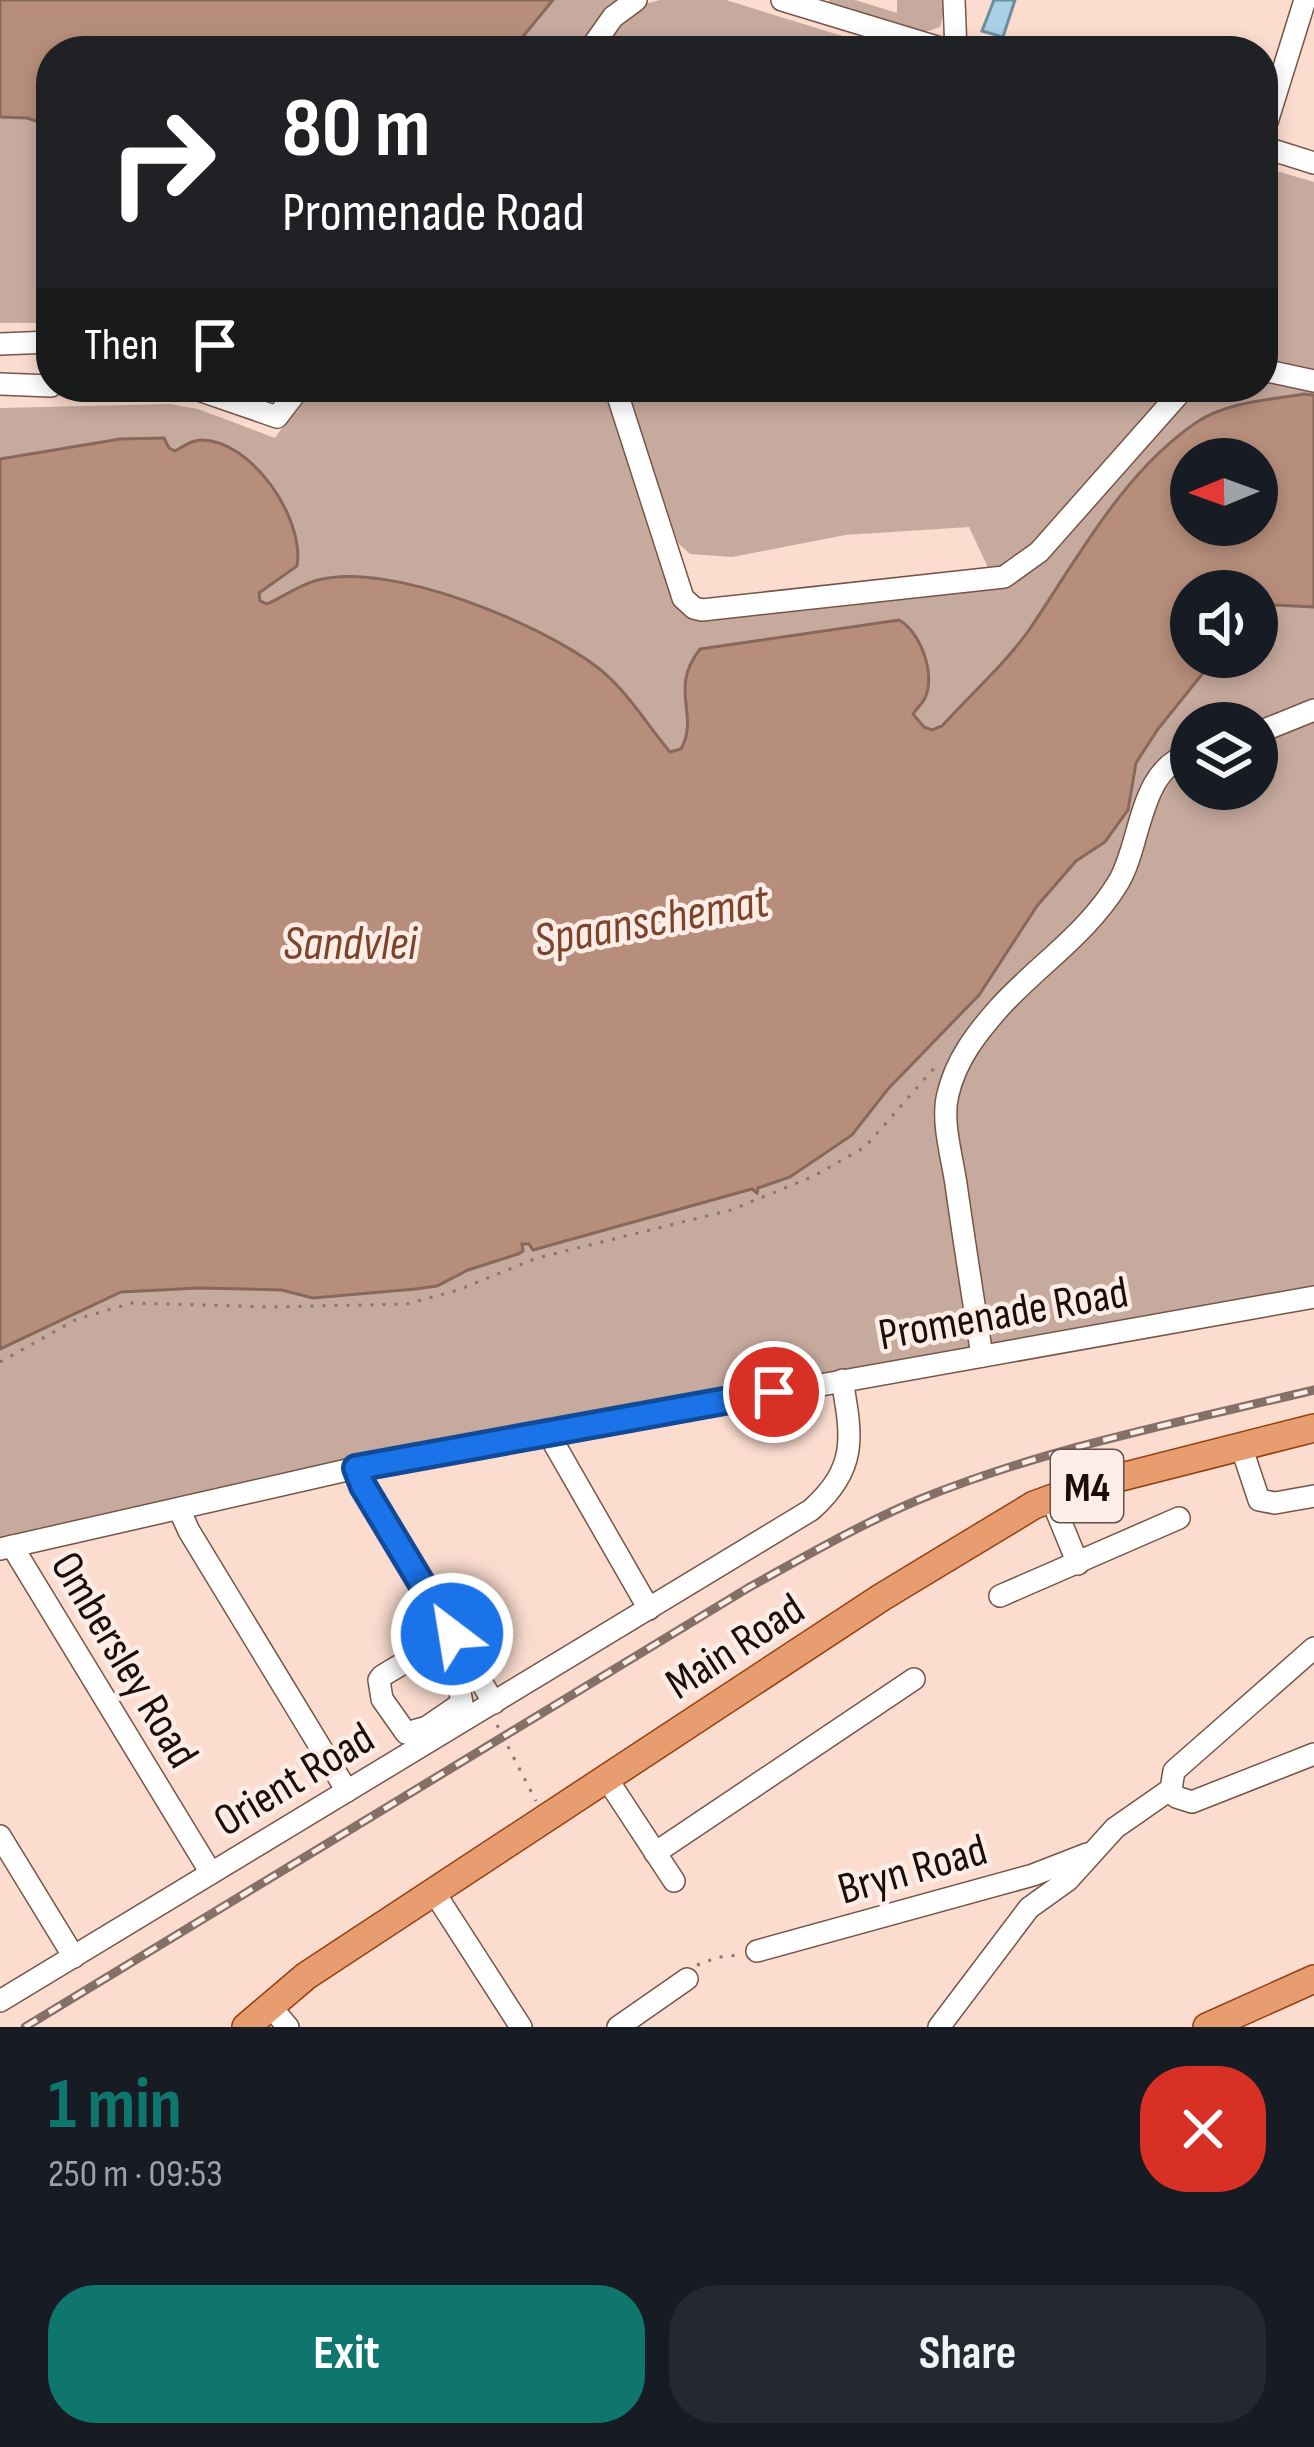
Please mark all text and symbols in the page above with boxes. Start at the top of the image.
text: 80 m [282,79,430,180]
icon: right [84,84,240,240]
text: Promenade Road [282,181,585,246]
icon: arrive [182,312,248,378]
text: Then [84,318,158,373]
north arrow [1170,438,1278,546]
map controls [1170,438,1278,810]
button: sound [1170,570,1278,678]
button: layers [1170,702,1278,810]
water label: Spaanschemat [530,873,775,970]
water label: Sandvlei [283,916,418,973]
street label: Promenade Road [874,1265,1132,1363]
pin [723,1341,825,1443]
icon: arrive [741,1359,807,1425]
road number: M4 [1051,1450,1123,1522]
street label: Ombersley Road [38,1542,210,1778]
position arrow [389,1571,515,1697]
street label: Main Road [656,1582,815,1712]
street label: Orient Road [204,1711,384,1849]
street label: Bryn Road [832,1823,993,1918]
text: 1 min [48,2062,182,2149]
button: close [1140,2066,1266,2192]
text: 250 m · 09:53 [48,2151,223,2198]
button: Exit [48,2285,645,2423]
button: Share [669,2285,1266,2423]

